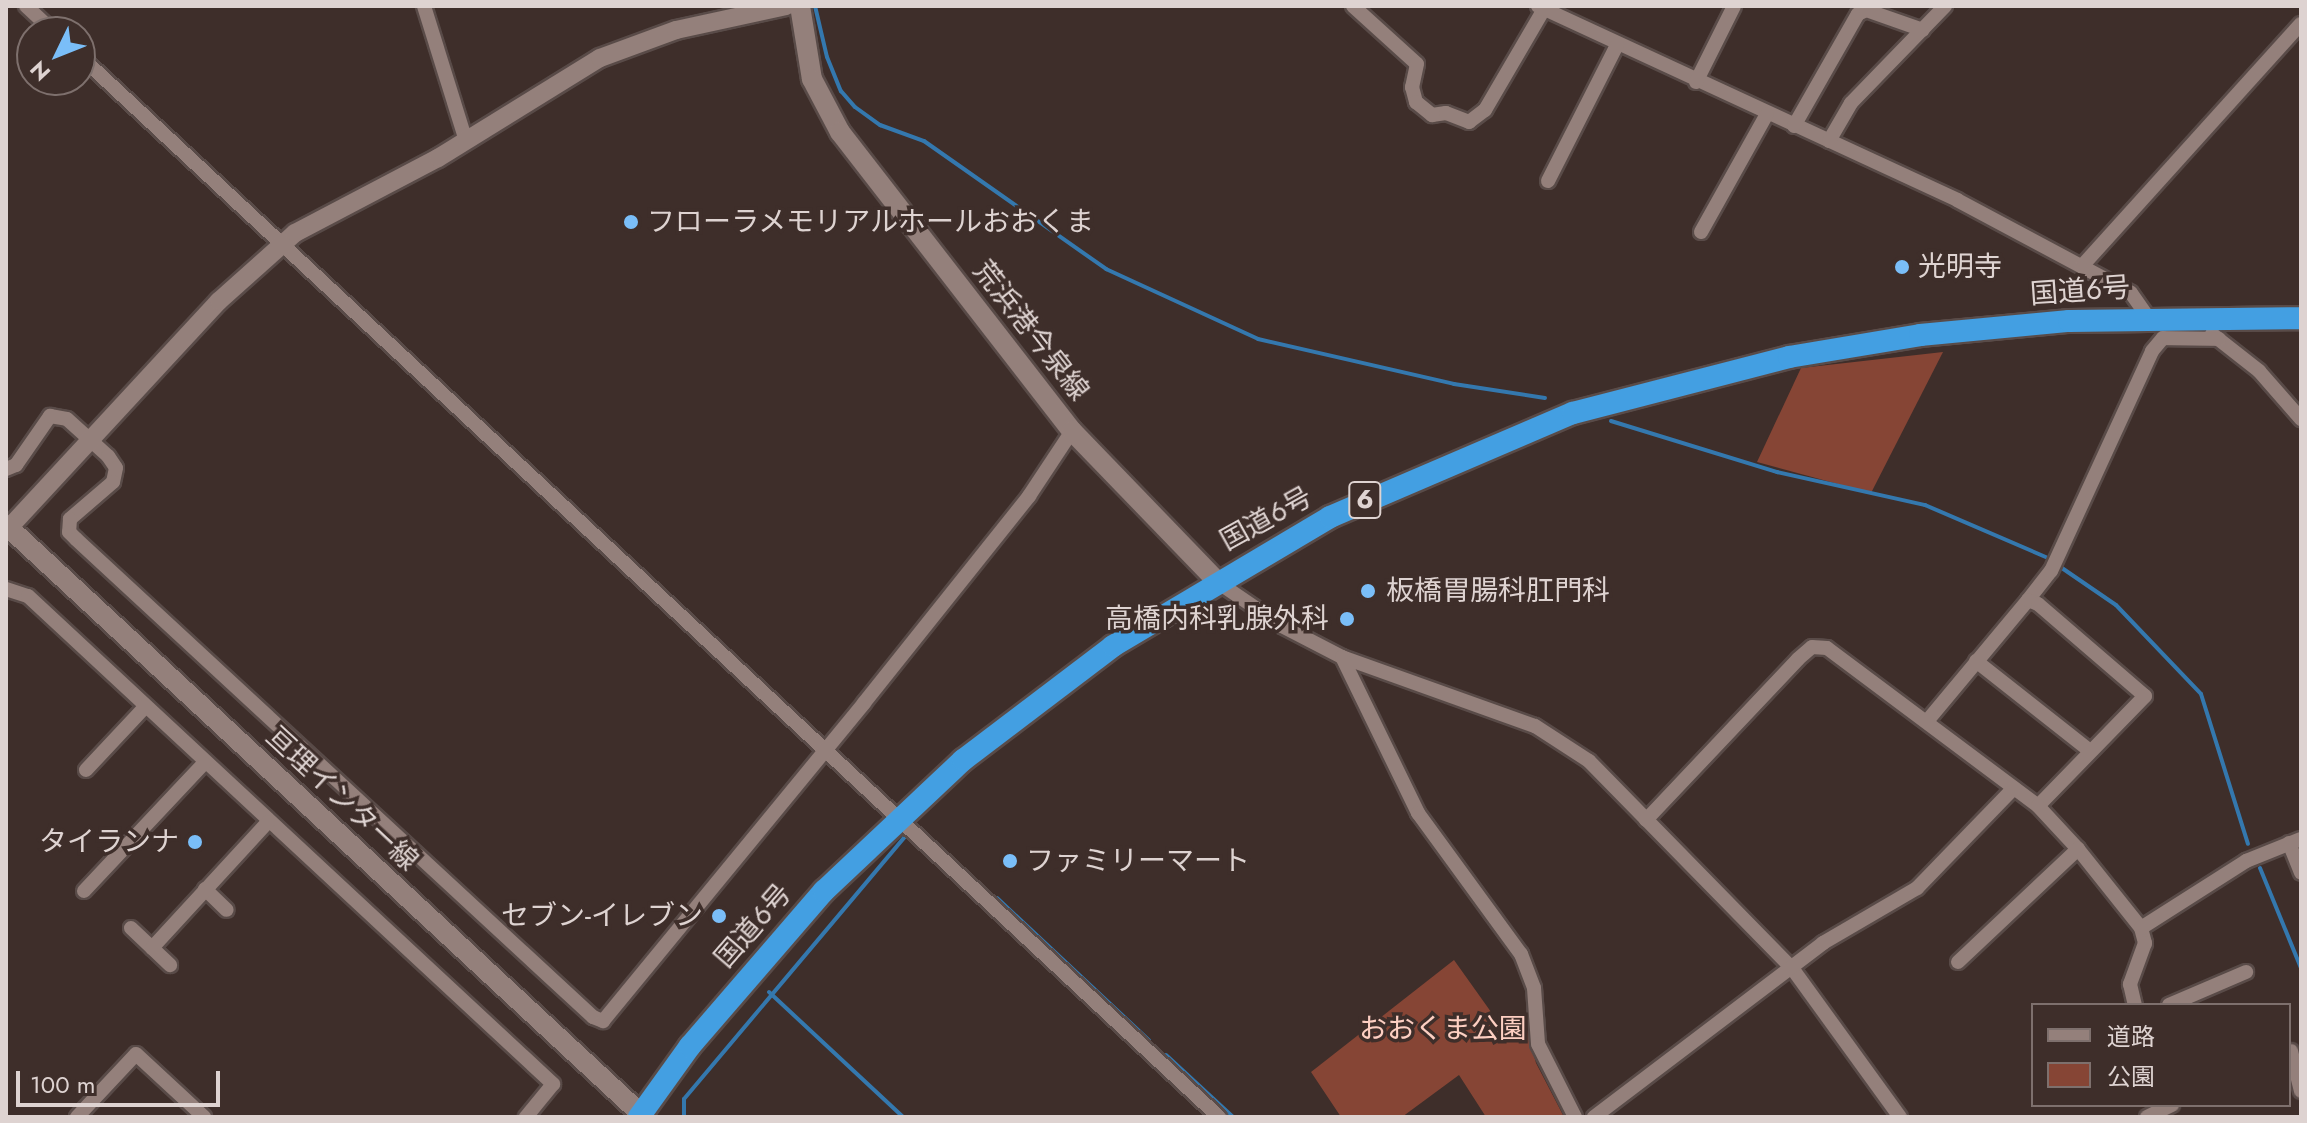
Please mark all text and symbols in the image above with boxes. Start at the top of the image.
north arrow [16,16,96,96]
text: N [22,54,58,88]
place label: フローラメモリアルホールおおくま [647,205,1095,239]
marker: フローラメモリアルホールおおくま [622,213,640,231]
place label: 光明寺 [1918,250,2002,284]
street label: 荒浜港今泉線 [966,254,1096,408]
marker: 光明寺 [1893,258,1911,276]
street label: 国道6号 [2029,271,2131,311]
road number: 6 [1347,478,1383,522]
street label: 国道6号 [1214,480,1318,558]
place label: 板橋胃腸科肛門科 [1386,574,1610,608]
marker: 板橋胃腸科肛門科 [1357,580,1379,602]
place label: 高橋内科乳腺外科 [1105,602,1329,636]
marker: 高橋内科乳腺外科 [1336,608,1358,630]
street label: 亘理インター線 [259,720,425,878]
place label: タイランナ [39,825,179,859]
marker: タイランナ [186,833,204,851]
place label: ファミリーマート [1026,844,1250,878]
marker: ファミリーマート [1001,852,1019,870]
street label: 国道6号 [707,877,799,975]
place label: セブン-イレブン [501,899,703,933]
marker: セブン-イレブン [710,907,728,925]
legend [2031,1003,2291,1107]
park label: おおくま公園 [1359,1012,1527,1046]
text: 道路 [2107,1019,2155,1054]
scale bar [20,1055,224,1105]
text: 公園 [2107,1059,2155,1094]
text: 100 m [30,1067,96,1102]

